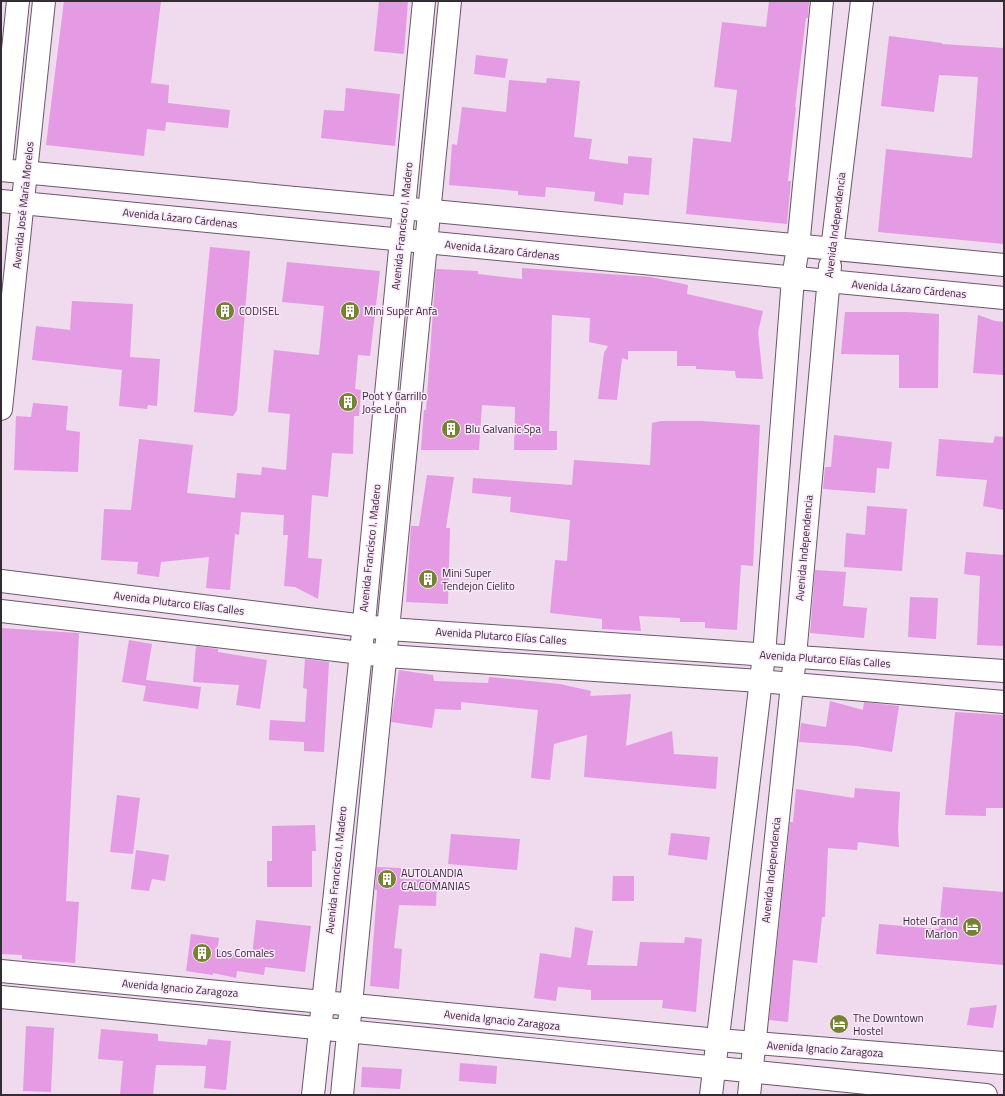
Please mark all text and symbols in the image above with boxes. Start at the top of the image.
street label: Avenida José María Morelos [8,141,38,269]
street label: Avenida Francisco I. Madero [387,161,417,291]
street label: Avenida Independencia [821,171,849,279]
street label: Avenida Lázaro Cárdenas [122,204,238,232]
street label: Avenida Lázaro Cárdenas [444,236,560,264]
street label: Avenida Lázaro Cárdenas [851,276,967,302]
building icon: CODISEL [214,300,236,322]
building icon: Mini Super Anfa [339,300,361,322]
place label: CODISEL [239,303,280,319]
place label: Mini Super Anfa [364,303,438,319]
place label: Poot Y Carrillo Jose Leon [362,388,427,417]
building icon: Poot Y Carrillo Jose Leon [337,391,359,413]
building icon: Blu Galvanic Spa [440,418,462,440]
place label: Blu Galvanic Spa [465,421,541,437]
street label: Avenida Francisco I. Madero [355,483,385,613]
street label: Avenida Independencia [791,494,817,602]
place label: Mini Super Tendejon Cielito [442,565,515,594]
building icon: Mini Super Tendejon Cielito [417,568,439,590]
street label: Avenida Plutarco Elías Calles [113,587,245,619]
street label: Avenida Plutarco Elías Calles [435,623,567,649]
street label: Avenida Plutarco Elías Calles [759,646,891,672]
street label: Avenida Francisco I. Madero [321,805,351,935]
street label: Avenida Independencia [757,816,785,924]
place label: AUTOLANDIA CALCOMANIAS [401,865,470,894]
building icon: AUTOLANDIA CALCOMANIAS [376,868,398,890]
place label: Hotel Grand Marlon [903,913,958,942]
hotel icon: Hotel Grand Marlon [961,916,983,938]
building icon: Los Comales [191,942,213,964]
place label: Los Comales [216,945,274,961]
street label: Avenida Ignacio Zaragoza [121,975,239,1001]
street label: Avenida Ignacio Zaragoza [443,1006,561,1034]
place label: The Downtown Hostel [853,1010,924,1039]
hotel icon: The Downtown Hostel [828,1013,850,1035]
street label: Avenida Ignacio Zaragoza [766,1037,884,1061]

